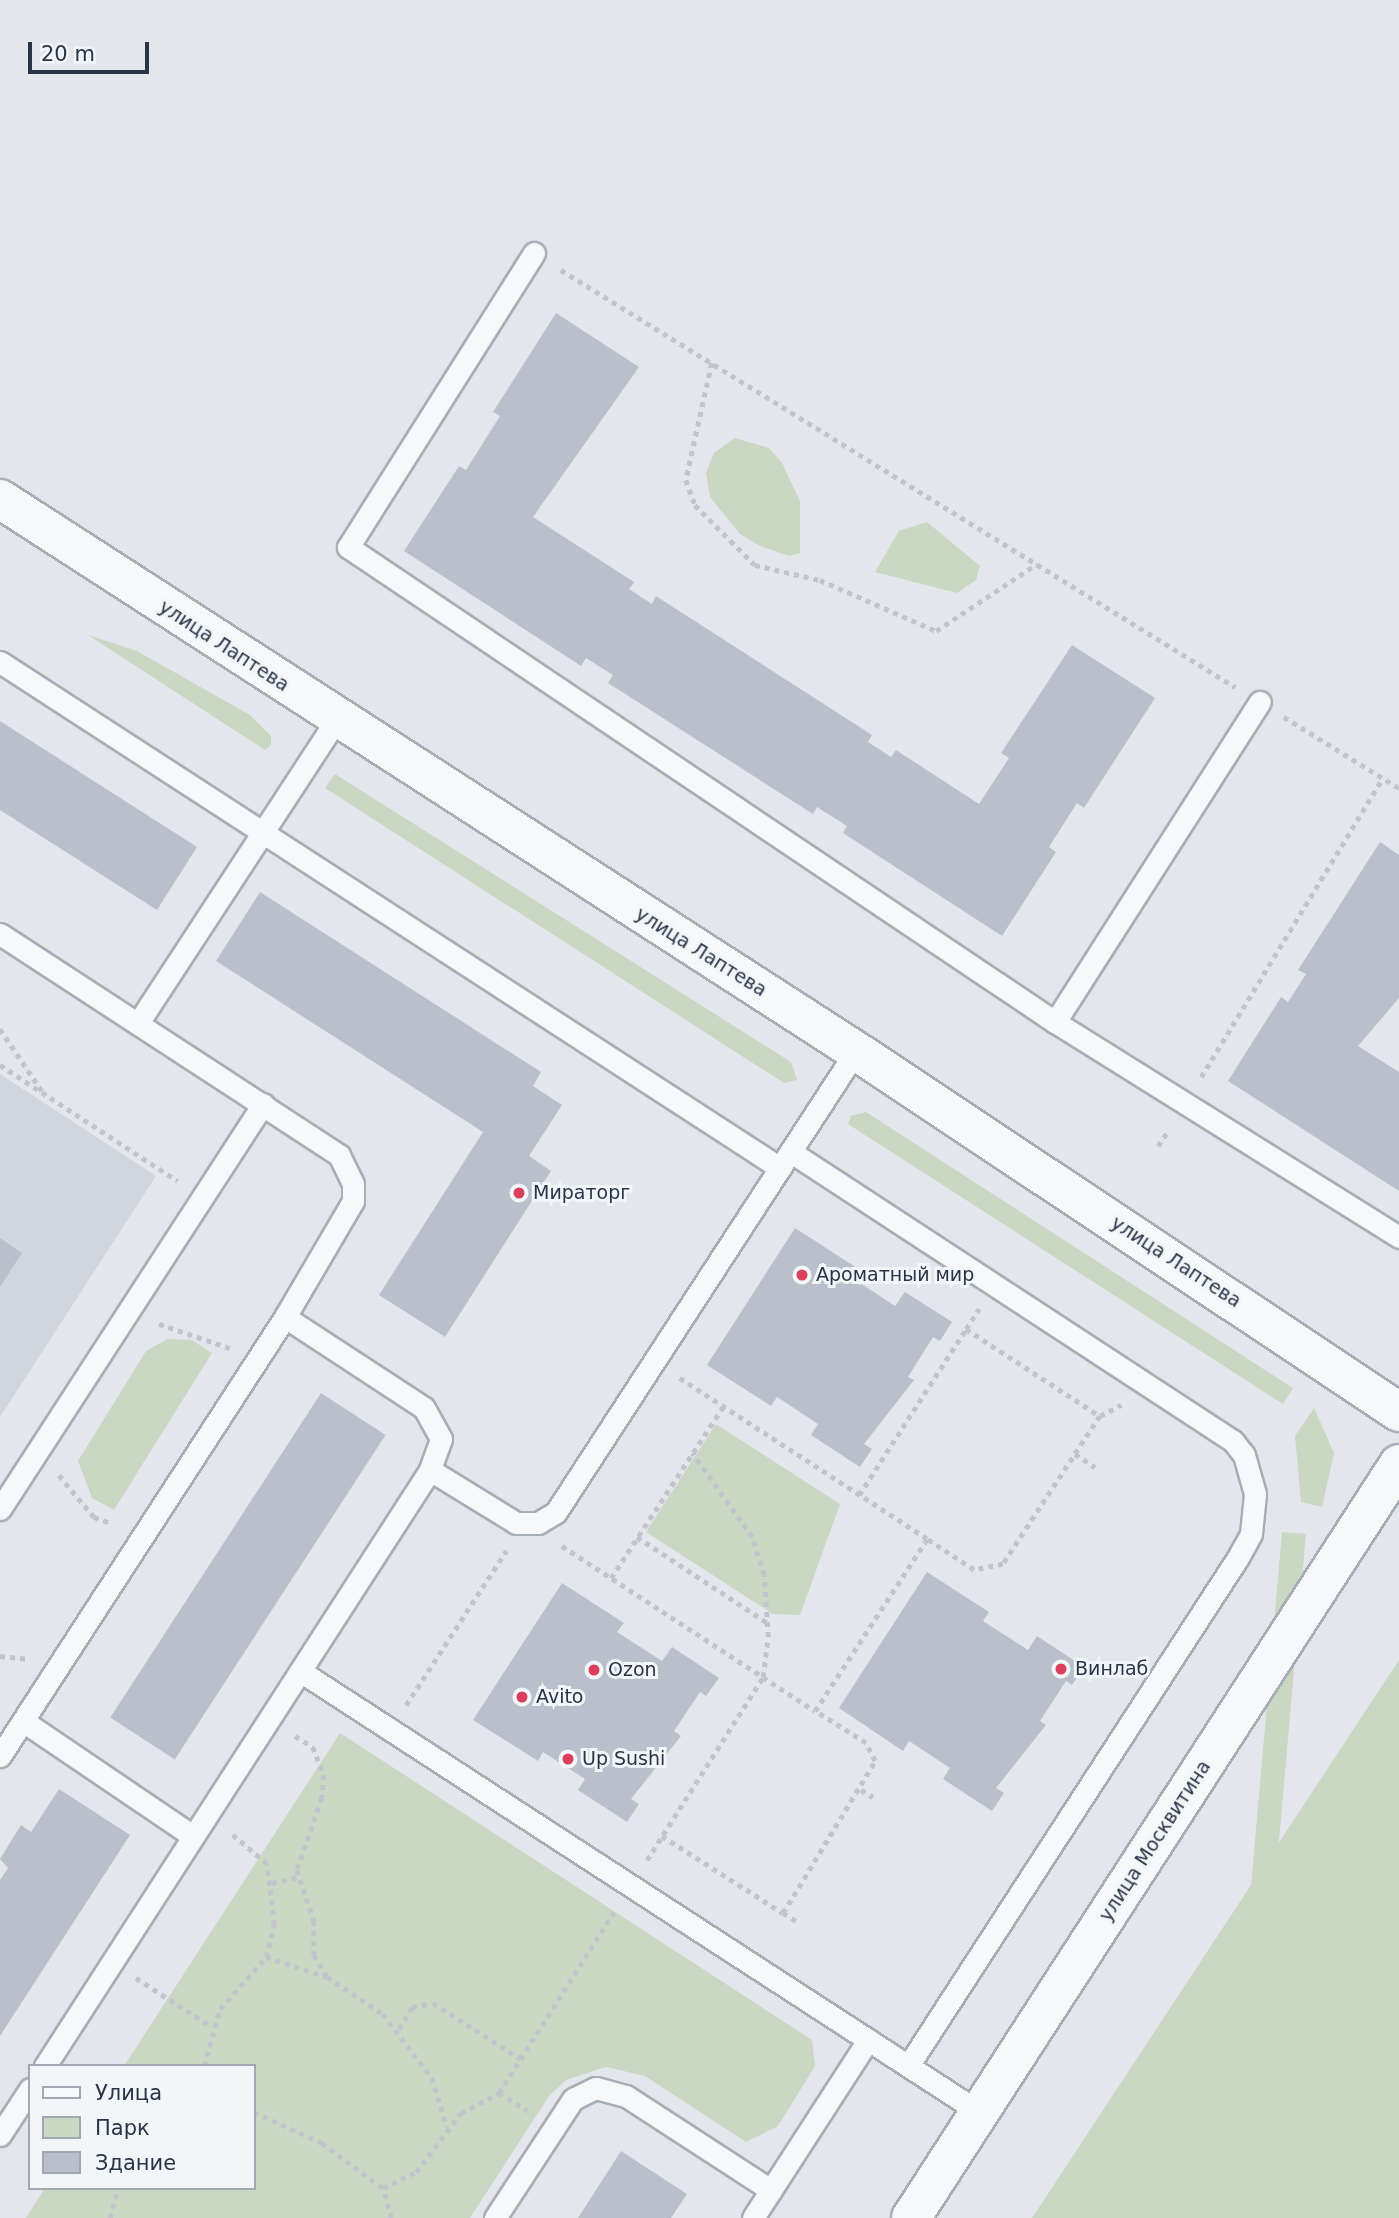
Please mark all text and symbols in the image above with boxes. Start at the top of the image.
scale bar [32,28,152,72]
text: 20 m [41,42,95,66]
street label: улица Лаптева [155,596,293,696]
street label: улица Лаптева [631,903,771,1001]
place label: Мираторг [533,1182,630,1204]
marker: Мираторг [511,1185,527,1201]
street label: улица Лаптева [1107,1212,1245,1312]
place label: Ароматный мир [816,1264,974,1286]
marker: Ароматный мир [794,1267,810,1283]
place label: Винлаб [1075,1658,1148,1680]
place label: Ozon [608,1659,657,1681]
marker: Винлаб [1053,1661,1069,1677]
marker: Ozon [586,1662,602,1678]
place label: Avito [536,1686,583,1708]
marker: Avito [514,1689,530,1705]
place label: Up Sushi [582,1748,665,1770]
marker: Up Sushi [560,1751,576,1767]
street label: улица Москвитина [1094,1756,1216,1926]
legend [28,2064,256,2190]
text: Улица [95,2081,162,2105]
text: Парк [95,2116,150,2140]
text: Здание [95,2151,176,2175]

